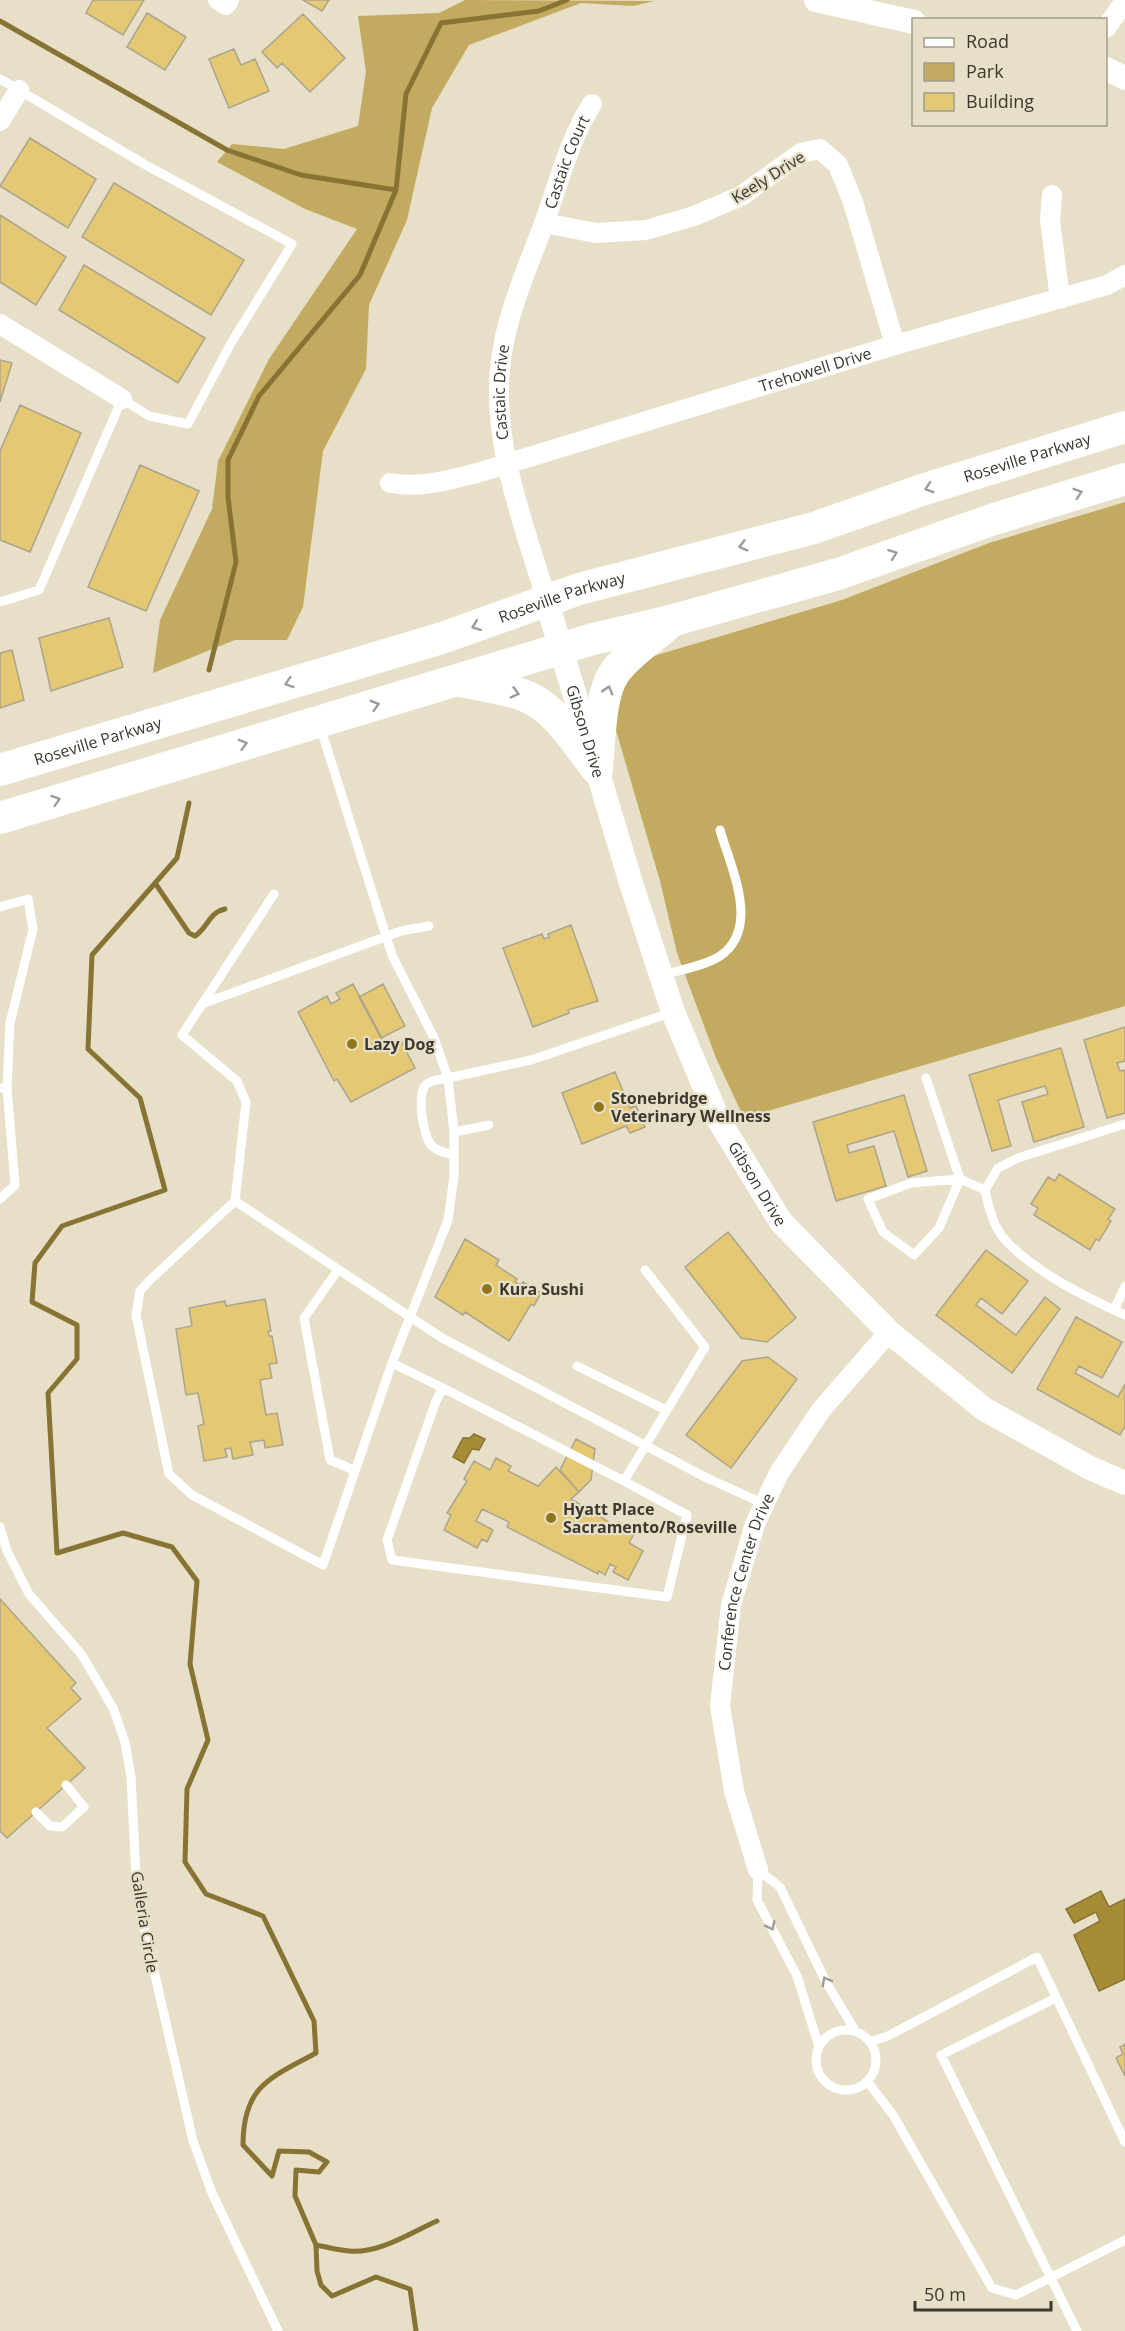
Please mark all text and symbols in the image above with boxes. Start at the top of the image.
legend [912,18,1107,126]
text: Road [966,29,1009,53]
text: Park [966,59,1004,83]
text: Building [966,89,1034,113]
street label: Castaic Court [539,111,595,212]
street label: Keely Drive [727,146,809,208]
street label: Castaic Drive [488,342,514,442]
street label: Trehowell Drive [756,342,874,397]
street label: Roseville Parkway [961,427,1094,488]
one-way arrow [924,481,935,493]
one-way arrow [1072,488,1083,500]
one-way arrow [738,539,749,551]
one-way arrow [887,549,898,562]
street label: Roseville Parkway [495,566,628,628]
one-way arrow [471,618,481,631]
one-way arrow [284,676,295,688]
street label: Gibson Drive [561,682,610,780]
one-way arrow [601,685,613,696]
one-way arrow [510,686,520,699]
one-way arrow [369,700,380,712]
street label: Roseville Parkway [31,711,165,770]
one-way arrow [237,739,247,751]
one-way arrow [50,795,61,807]
place label: Lazy Dog [364,1033,435,1055]
marker: Lazy Dog [345,1037,359,1051]
place label: Stonebridge Veterinary Wellness [611,1087,771,1127]
marker: Stonebridge Veterinary Wellness [592,1100,606,1114]
street label: Gibson Drive [723,1137,792,1230]
place label: Kura Sushi [499,1278,584,1300]
marker: Kura Sushi [480,1282,494,1296]
street label: Conference Center Drive [713,1489,779,1672]
place label: Hyatt Place Sacramento/Roseville [563,1498,737,1538]
marker: Hyatt Place Sacramento/Roseville [544,1511,558,1525]
street label: Galleria Circle [126,1870,164,1974]
one-way arrow [763,1919,775,1930]
one-way arrow [822,1977,833,1987]
scale bar [915,2274,1052,2312]
text: 50 m [924,2282,966,2306]

